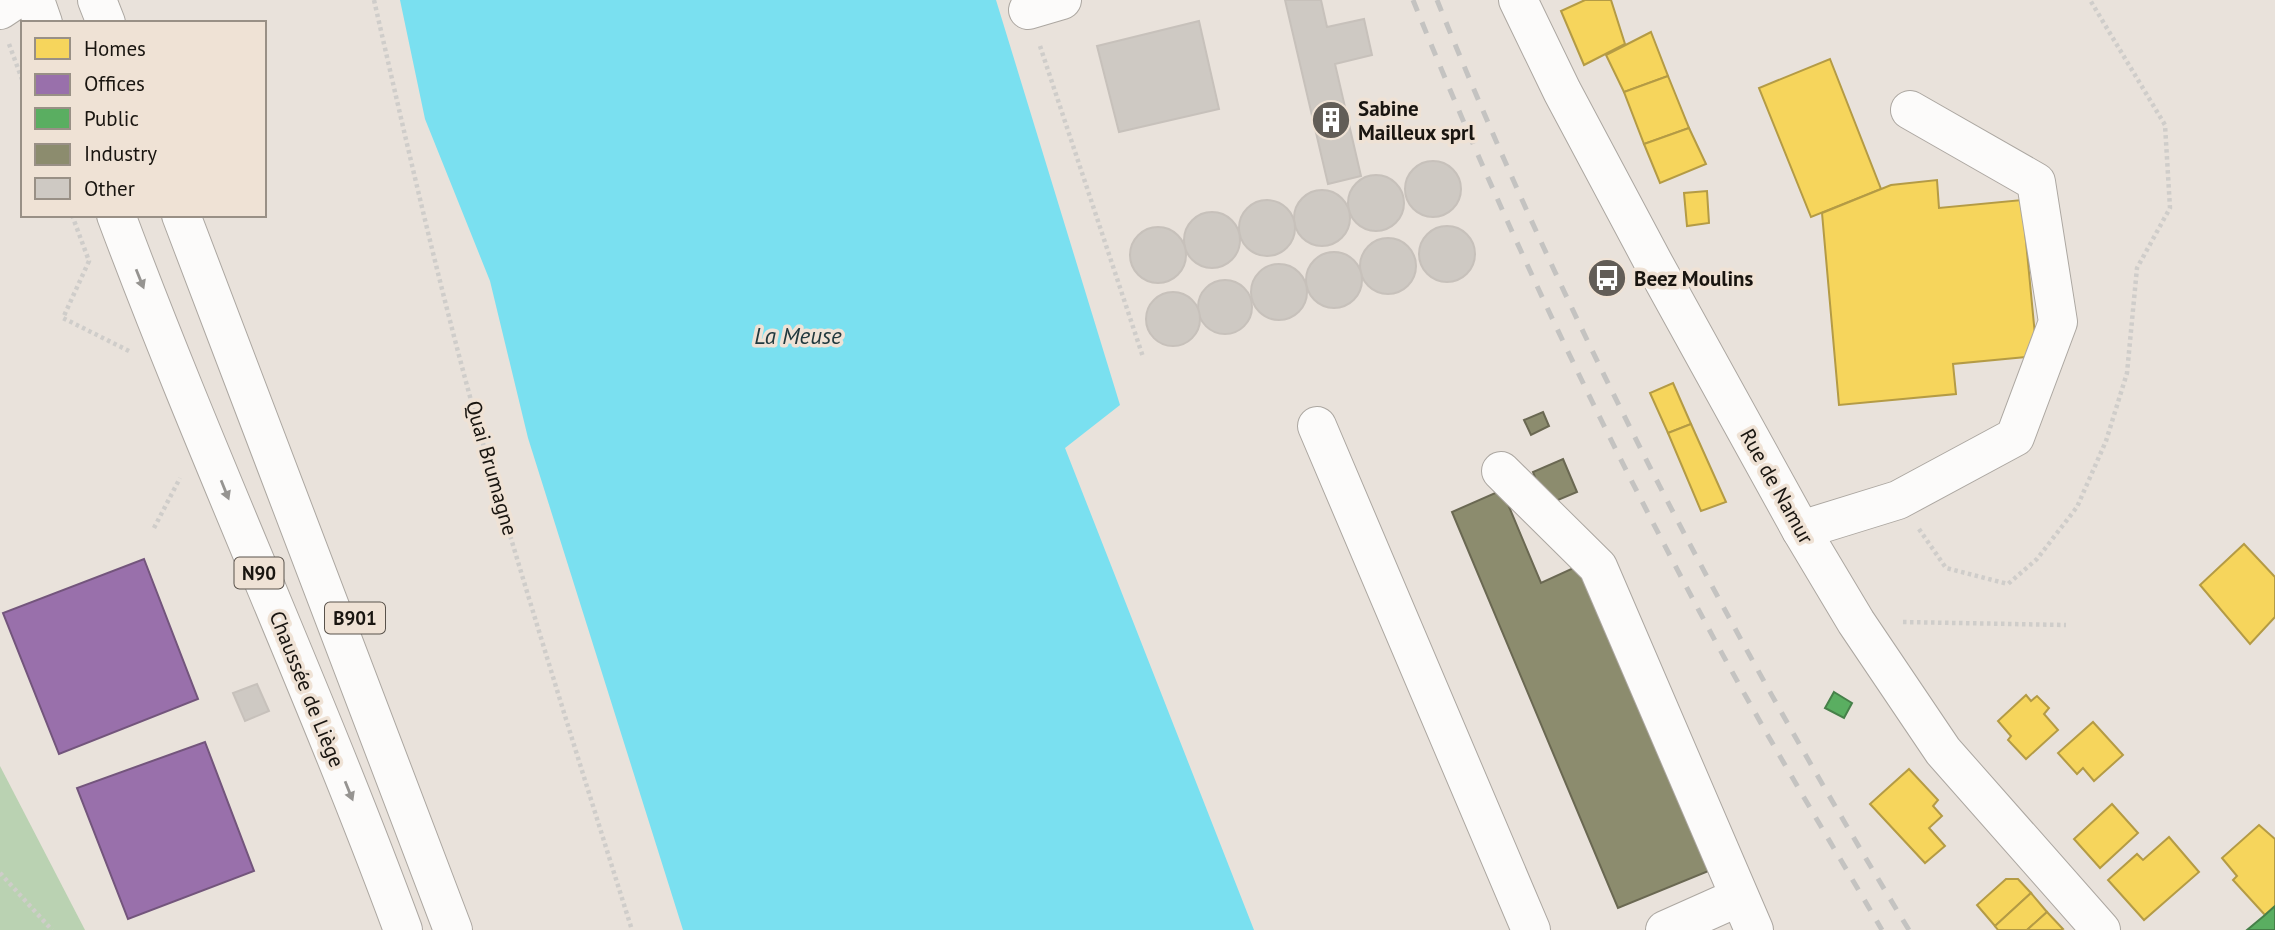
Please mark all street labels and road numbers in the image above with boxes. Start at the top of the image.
street label: Quai Brumagne [460,397,524,539]
street label: Rue de Namur [1734,424,1820,548]
road number: N90 [234,558,284,588]
road number: B901 [325,603,385,634]
street label: Chaussée de Liège [263,607,351,771]

